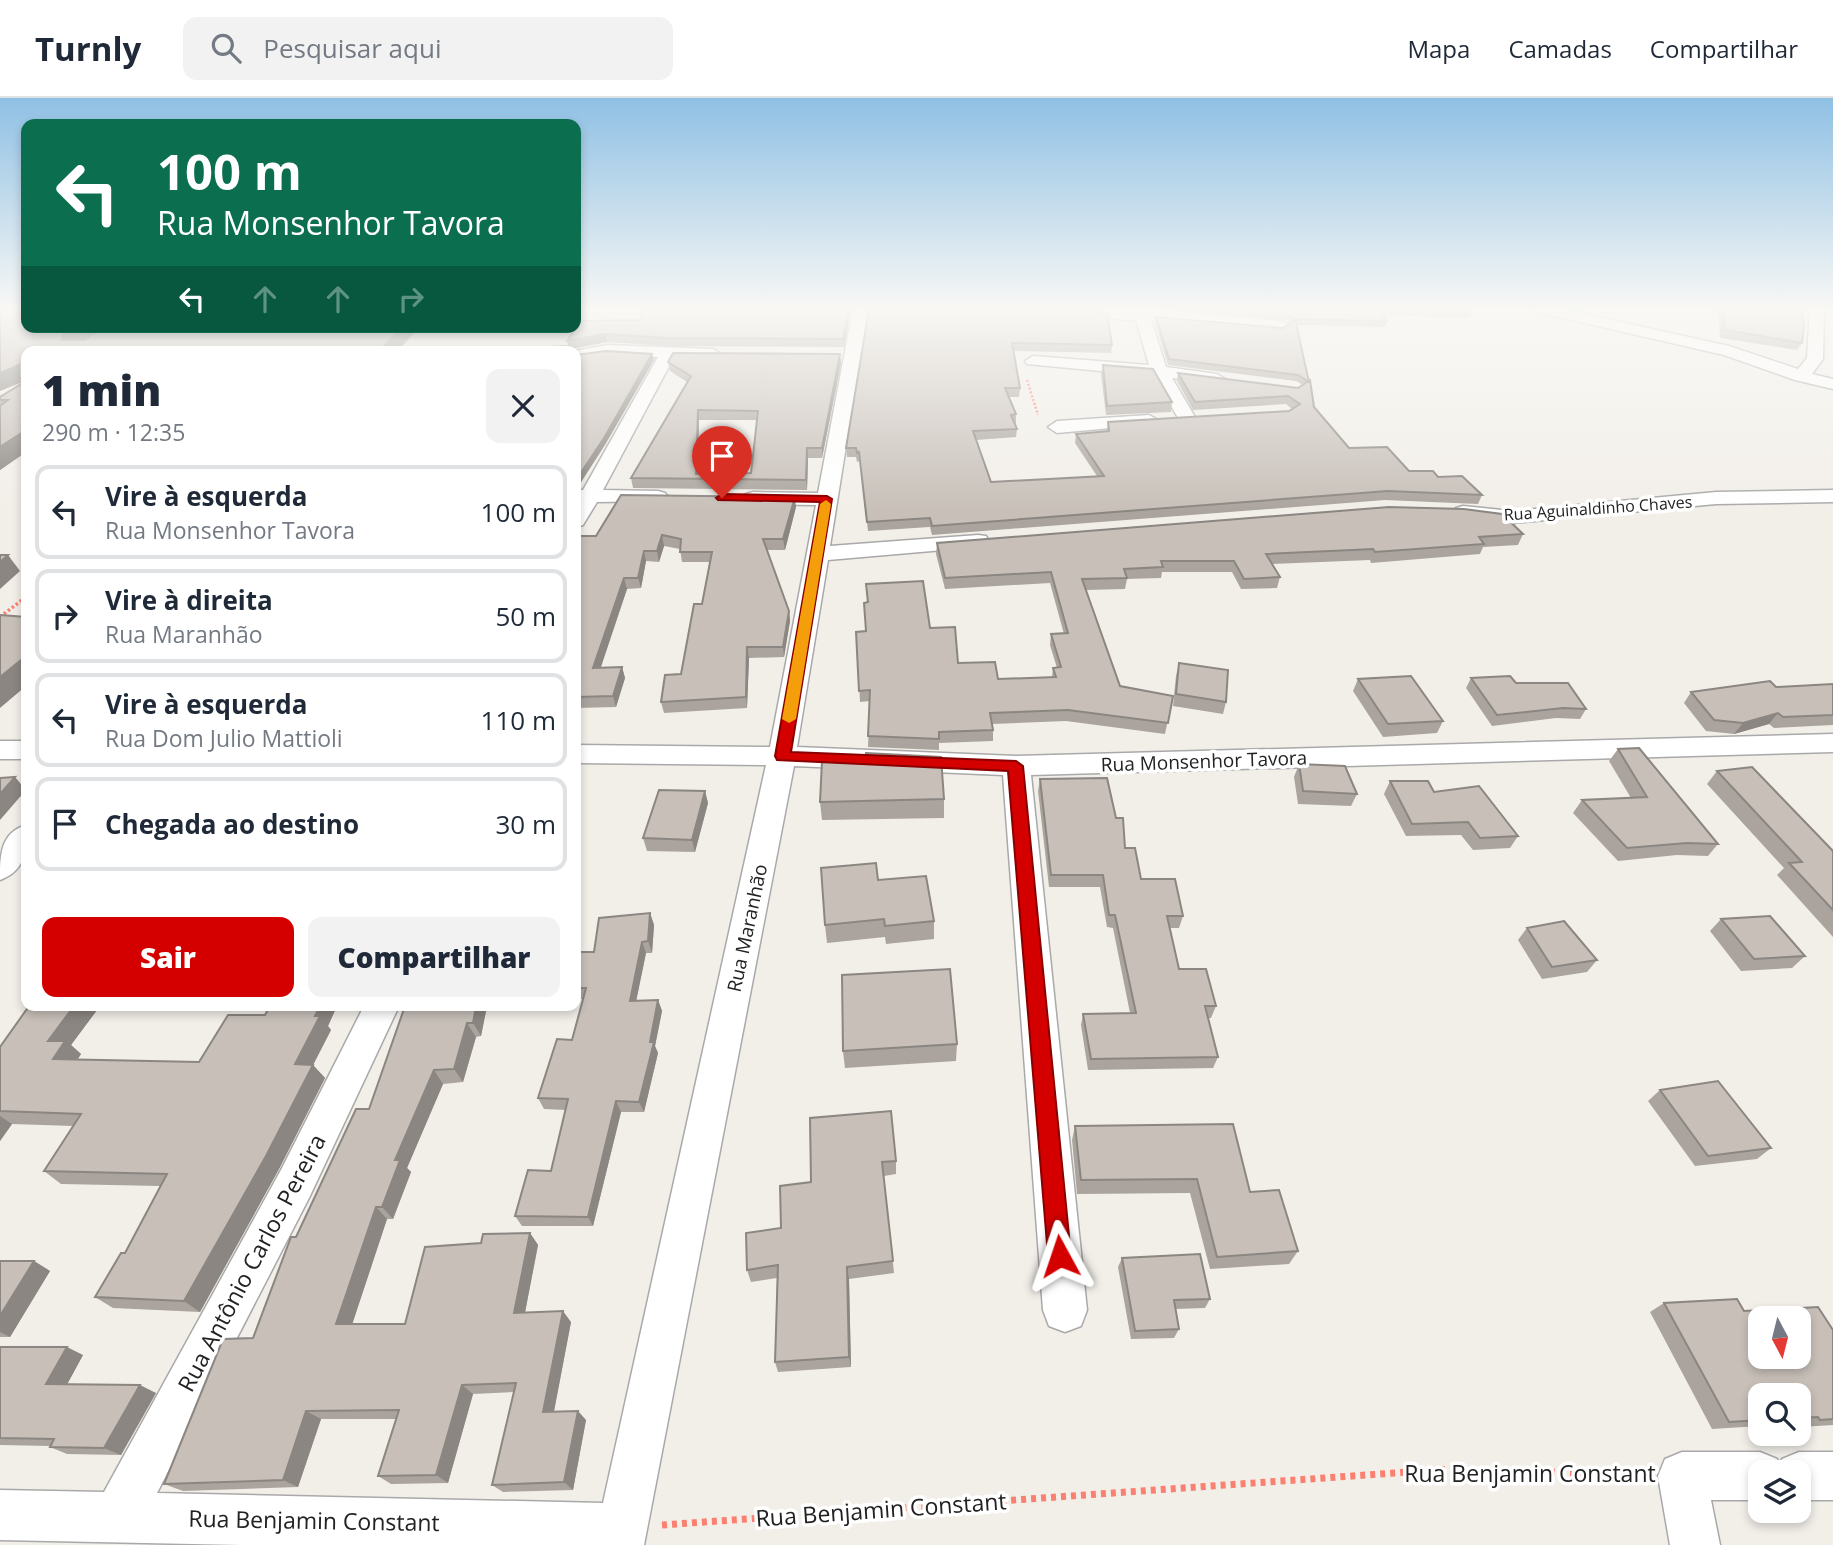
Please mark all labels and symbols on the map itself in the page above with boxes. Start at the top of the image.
pin [692,426,752,498]
street label: Rua Aguinaldinho Chaves [1503,490,1693,526]
street label: Rua Monsenhor Tavora [1100,744,1308,778]
street label: Rua Maranhão [721,862,773,994]
street label: Rua Antônio Carlos Pereira [169,1128,333,1397]
position arrow [1023,1219,1097,1293]
north arrow [1748,1306,1811,1368]
street label: Rua Benjamin Constant [1404,1457,1656,1489]
street label: Rua Benjamin Constant [754,1484,1007,1534]
street label: Rua Benjamin Constant [188,1502,440,1538]

